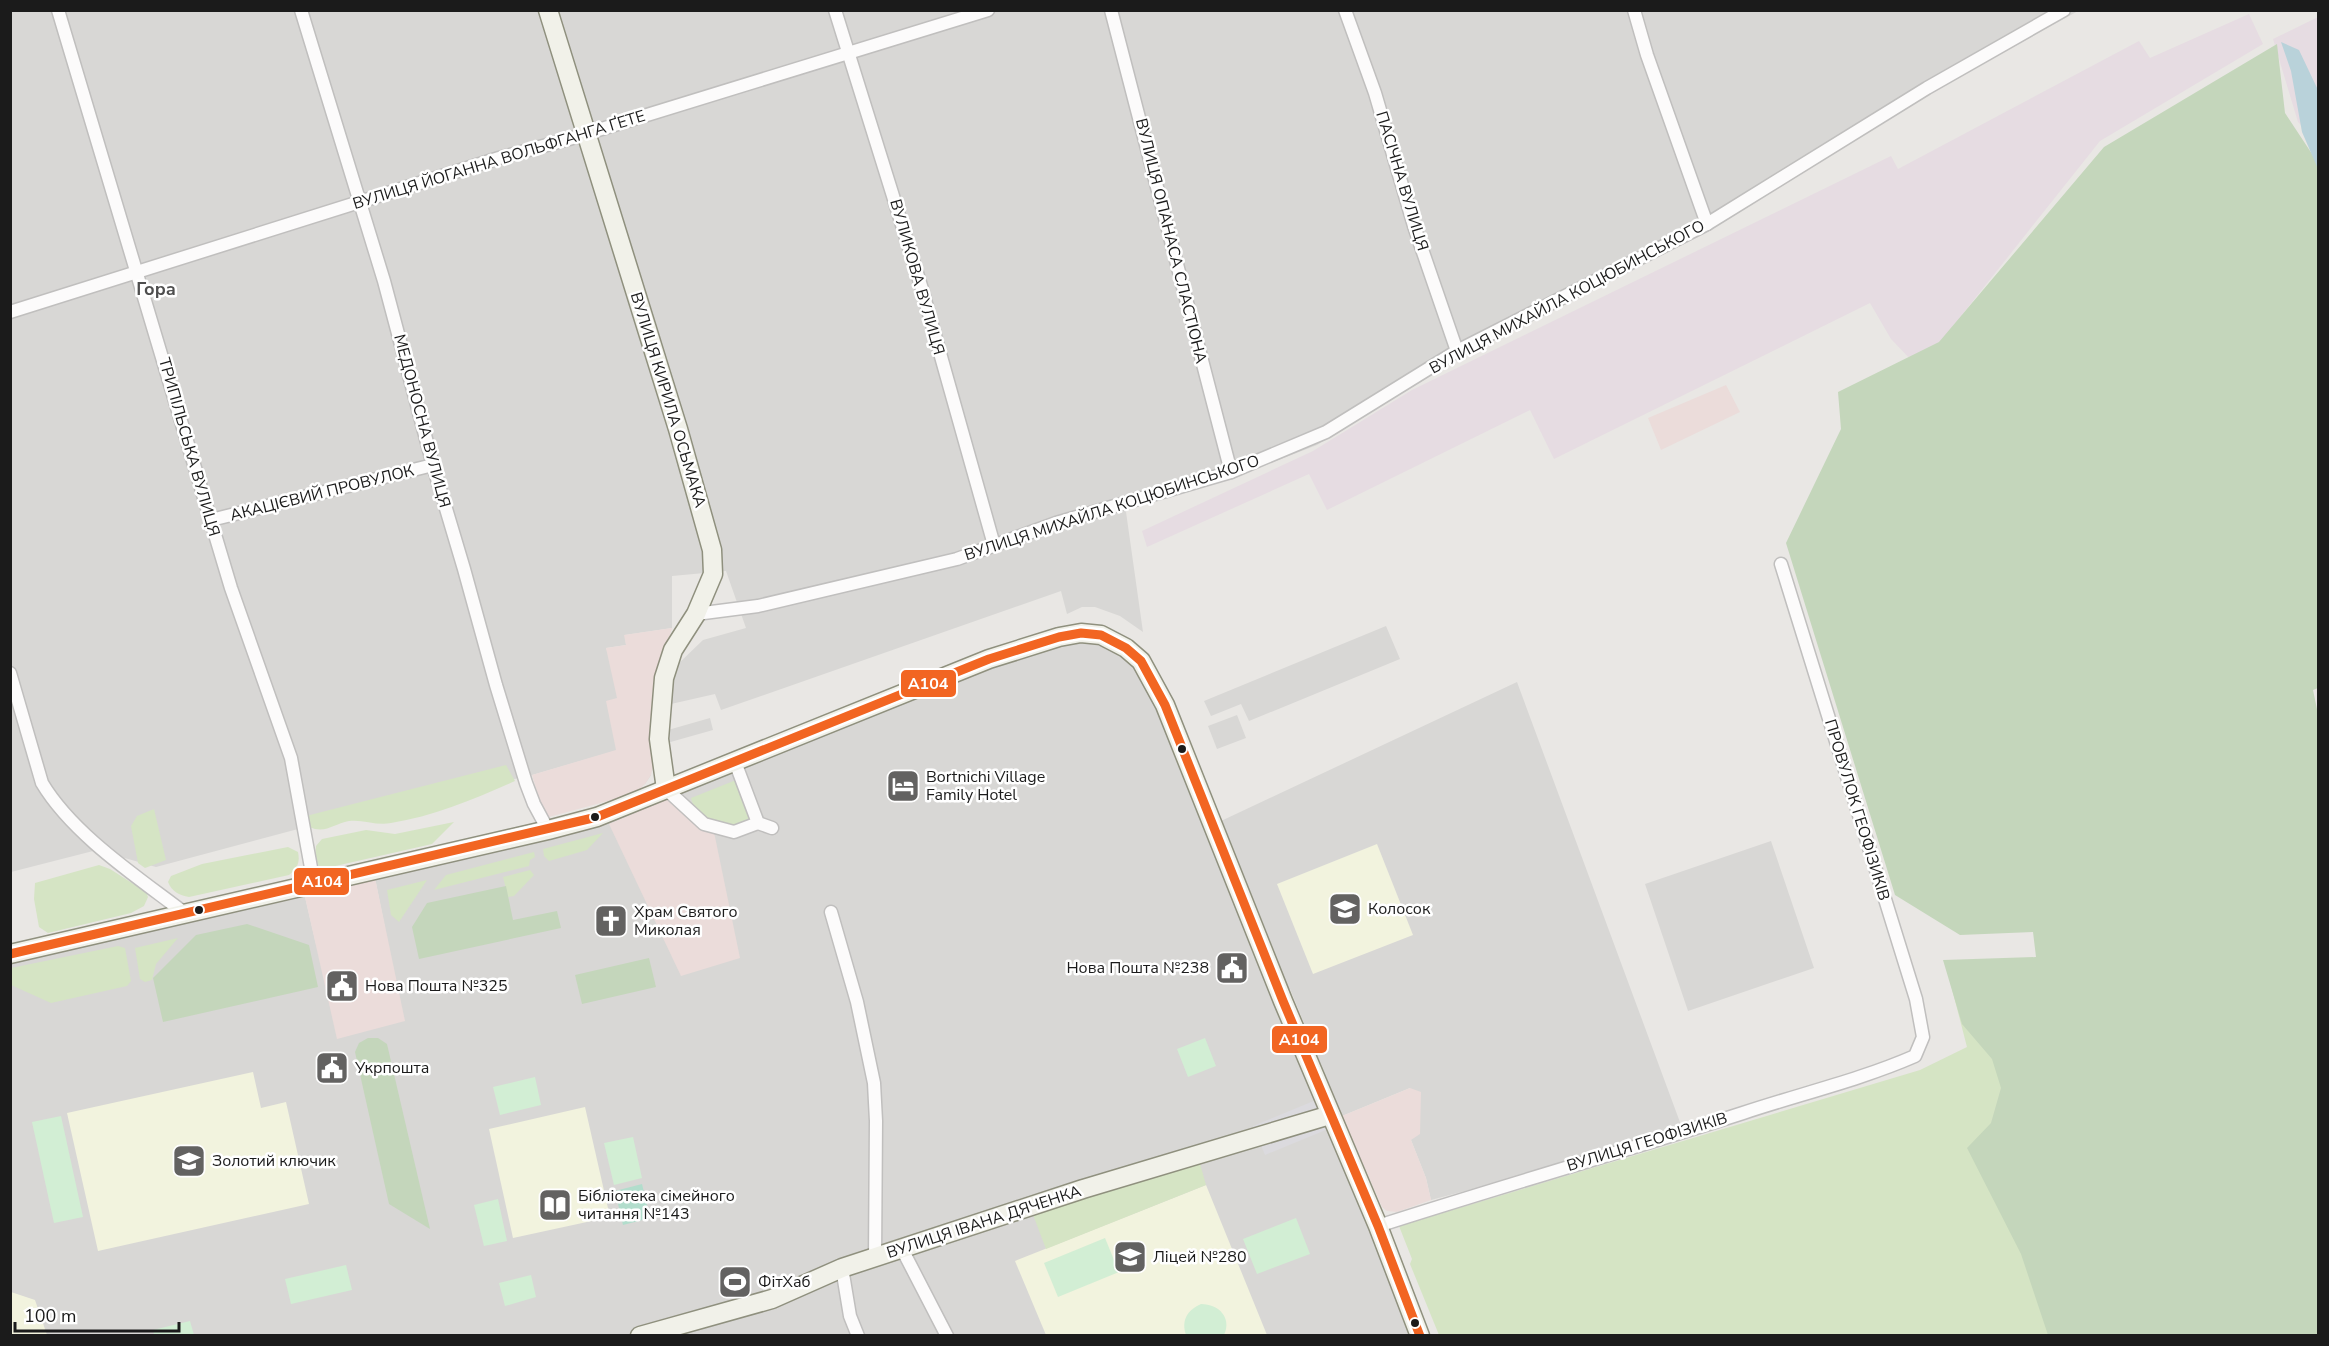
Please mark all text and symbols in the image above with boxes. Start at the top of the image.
street label: ВУЛИЦЯ ЙОГАННА ВОЛЬФГАНГА ҐЕТЕ [350,105,648,215]
street label: ПАСІЧНА ВУЛИЦЯ [1370,109,1434,253]
street label: ВУЛИЦЯ ОПАНАСА СЛАСТІОНА [1130,116,1212,366]
street label: ВУЛИКОВА ВУЛИЦЯ [884,197,950,357]
street label: ВУЛИЦЯ МИХАЙЛА КОЦЮБИНСЬКОГО [1425,215,1709,379]
district label: Гора [136,277,176,301]
street label: ВУЛИЦЯ КИРИЛА ОСЬМАКА [625,290,711,511]
street label: МЕДОНОСНА ВУЛИЦЯ [388,332,456,510]
street label: ТРИПІЛЬСЬКА ВУЛИЦЯ [153,355,225,539]
street label: ВУЛИЦЯ МИХАЙЛА КОЦЮБИНСЬКОГО [962,450,1262,566]
street label: АКАЦІЄВИЙ ПРОВУЛОК [228,459,417,527]
line badge: А104 [900,669,957,698]
text: А104 [908,673,949,695]
street label: ПРОВУЛОК ГЕОФІЗИКІВ [1819,717,1895,903]
unlabelled marker [1176,743,1188,755]
place label: Bortnichi Village Family Hotel [926,766,1045,806]
hotel icon: Bortnichi Village Family Hotel [885,768,921,804]
unlabelled marker [589,811,601,823]
line badge: А104 [293,867,350,896]
text: А104 [302,871,343,893]
school or university icon: Колосок [1327,891,1363,927]
place label: Колосок [1368,898,1431,920]
place label: Храм Святого Миколая [634,901,737,941]
church icon: Храм Святого Миколая [593,903,629,939]
unlabelled marker [193,904,205,916]
public building icon: Нова Пошта №238 [1214,950,1250,986]
place label: Нова Пошта №238 [1066,957,1209,979]
public building icon: Нова Пошта №325 [324,968,360,1004]
place label: Нова Пошта №325 [365,975,508,997]
line badge: А104 [1271,1025,1328,1054]
text: А104 [1279,1029,1320,1051]
public building icon: Укрпошта [314,1050,350,1086]
place label: Укрпошта [354,1057,429,1079]
street label: ВУЛИЦЯ ГЕОФІЗИКІВ [1564,1107,1730,1177]
school or university icon: Золотий ключик [171,1143,207,1179]
place label: Золотий ключик [212,1150,336,1172]
street label: ВУЛИЦЯ ІВАНА ДЯЧЕНКА [884,1180,1084,1264]
place label: Бібліотека сімейного читання №143 [578,1185,735,1225]
library icon: Бібліотека сімейного читання №143 [537,1187,573,1223]
school or university icon: Ліцей №280 [1112,1239,1148,1275]
place label: Ліцей №280 [1153,1246,1247,1268]
sports icon: ФітХаб [717,1264,753,1300]
place label: ФітХаб [758,1271,811,1293]
scale bar [15,1295,178,1333]
text: 100 m [24,1304,76,1328]
unlabelled marker [1409,1317,1421,1329]

